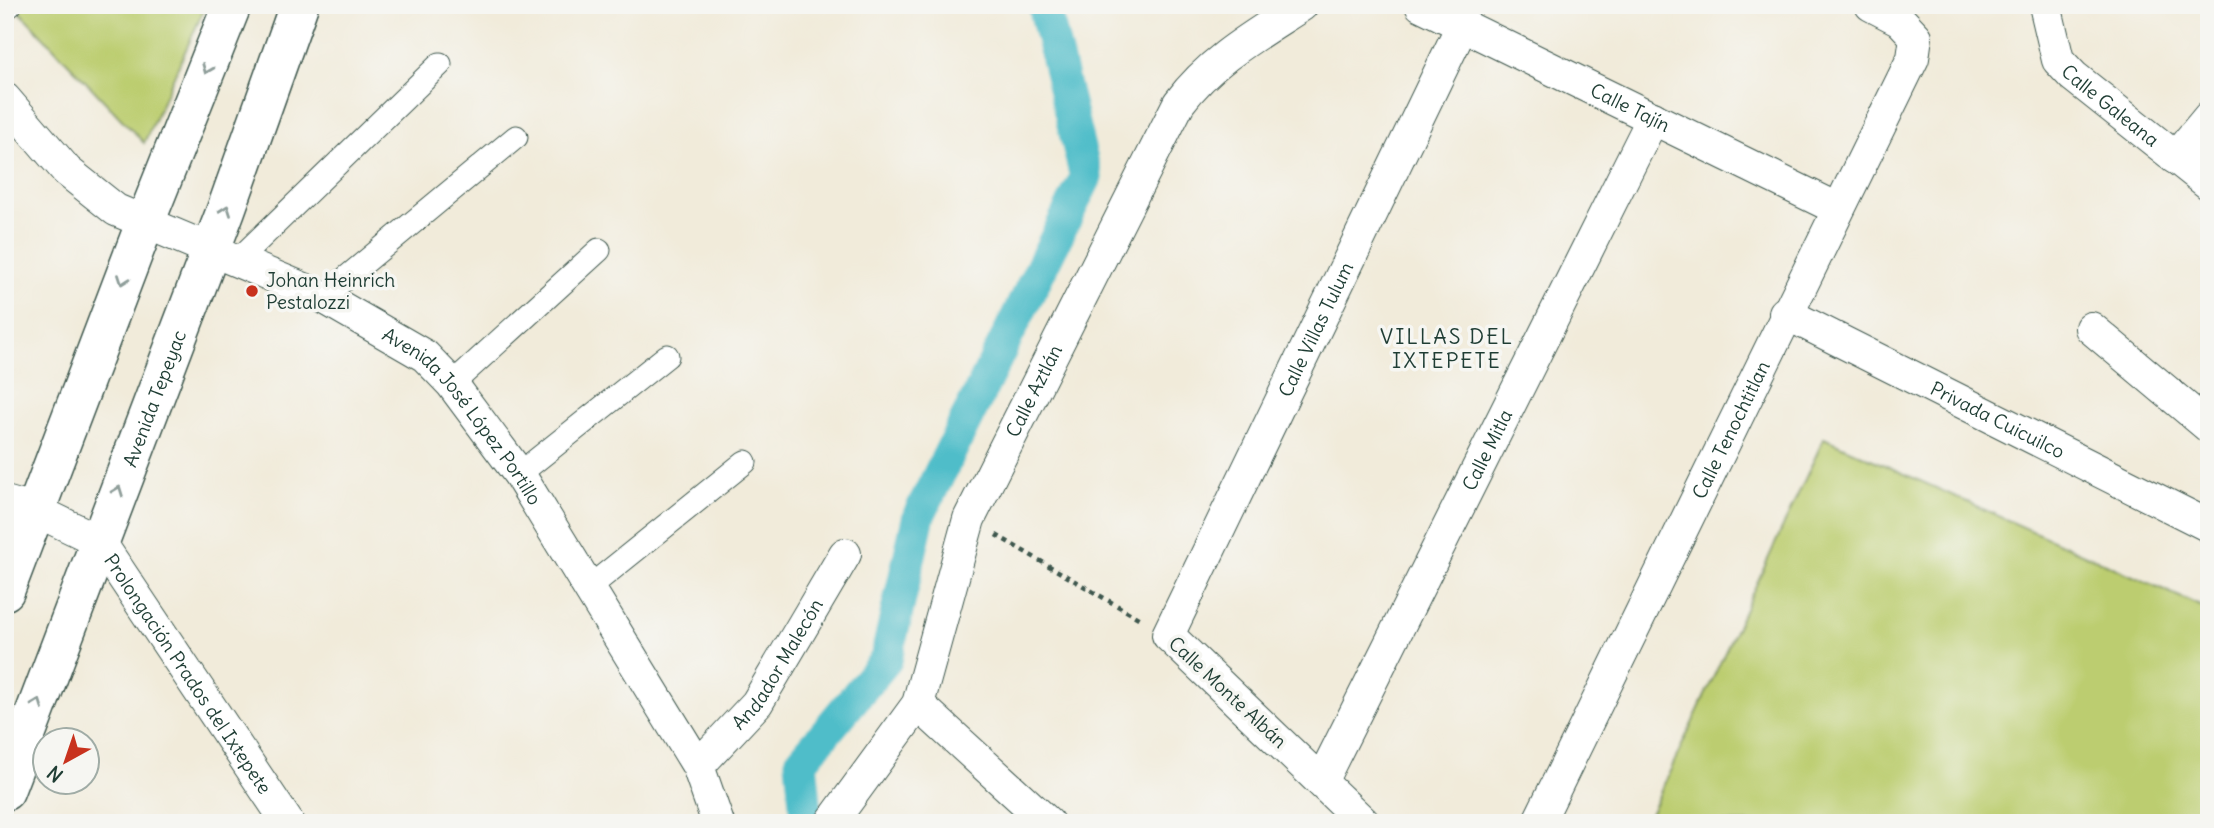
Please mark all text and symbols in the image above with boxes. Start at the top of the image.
street label: Calle Galeana [2056,59,2164,152]
one-way arrow [201,62,215,74]
street label: Calle Tajín [1587,78,1674,137]
one-way arrow [217,205,231,217]
street label: Calle Villas Tulum [1273,258,1358,401]
place label: Johan Heinrich Pestalozzi [266,268,395,314]
one-way arrow [118,274,132,286]
marker: Johan Heinrich Pestalozzi [244,283,260,299]
street label: Avenida José López Portillo [378,322,547,509]
district label: VILLAS DEL IXTEPETE [1380,323,1514,374]
street label: Avenida Tepeyac [117,327,191,470]
street label: Calle Aztlán [1000,341,1067,441]
street label: Calle Tenochtitlan [1687,357,1775,503]
street label: Privada Cuicuilco [1927,376,2069,464]
street label: Calle Mitla [1457,405,1517,495]
one-way arrow [110,486,124,498]
street label: Prolongación Prados del Ixtepete [99,549,277,798]
street label: Andador Malecón [726,594,828,735]
street label: Calle Monte Albán [1164,631,1292,753]
one-way arrow [30,699,44,711]
north arrow [32,726,102,796]
text: N [42,761,68,787]

